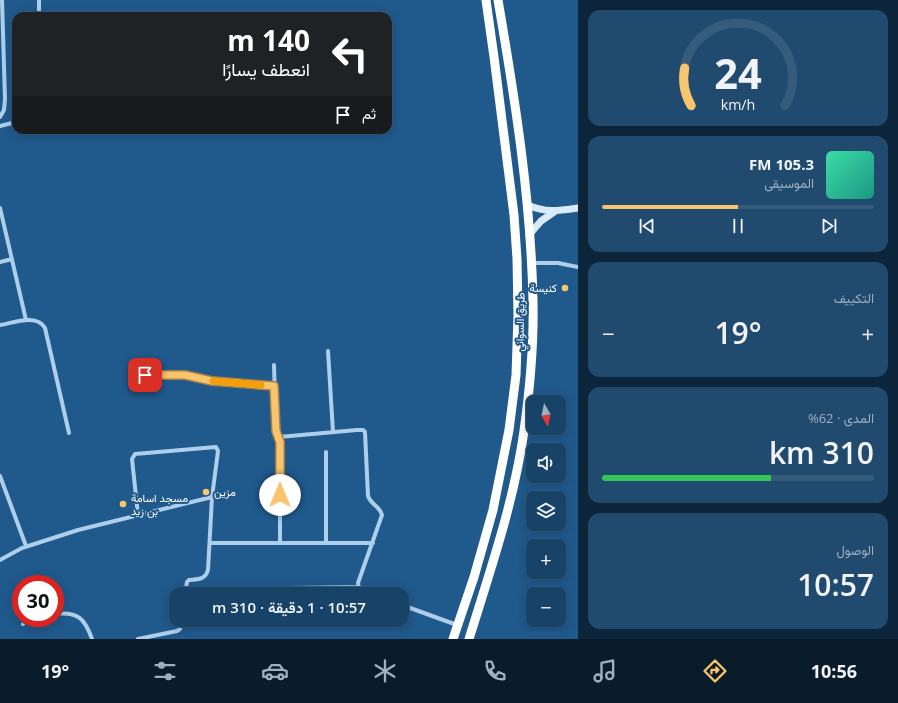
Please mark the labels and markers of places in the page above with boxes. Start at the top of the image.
place label: كنيسة [529,280,557,295]
marker: كنيسة [560,283,570,293]
pin [128,358,162,392]
place label: مزين [214,484,236,499]
marker: مزين [201,487,211,497]
place label: مسجد اسامة بن زيد [131,490,188,518]
marker: مسجد اسامة بن زيد [118,499,128,509]

